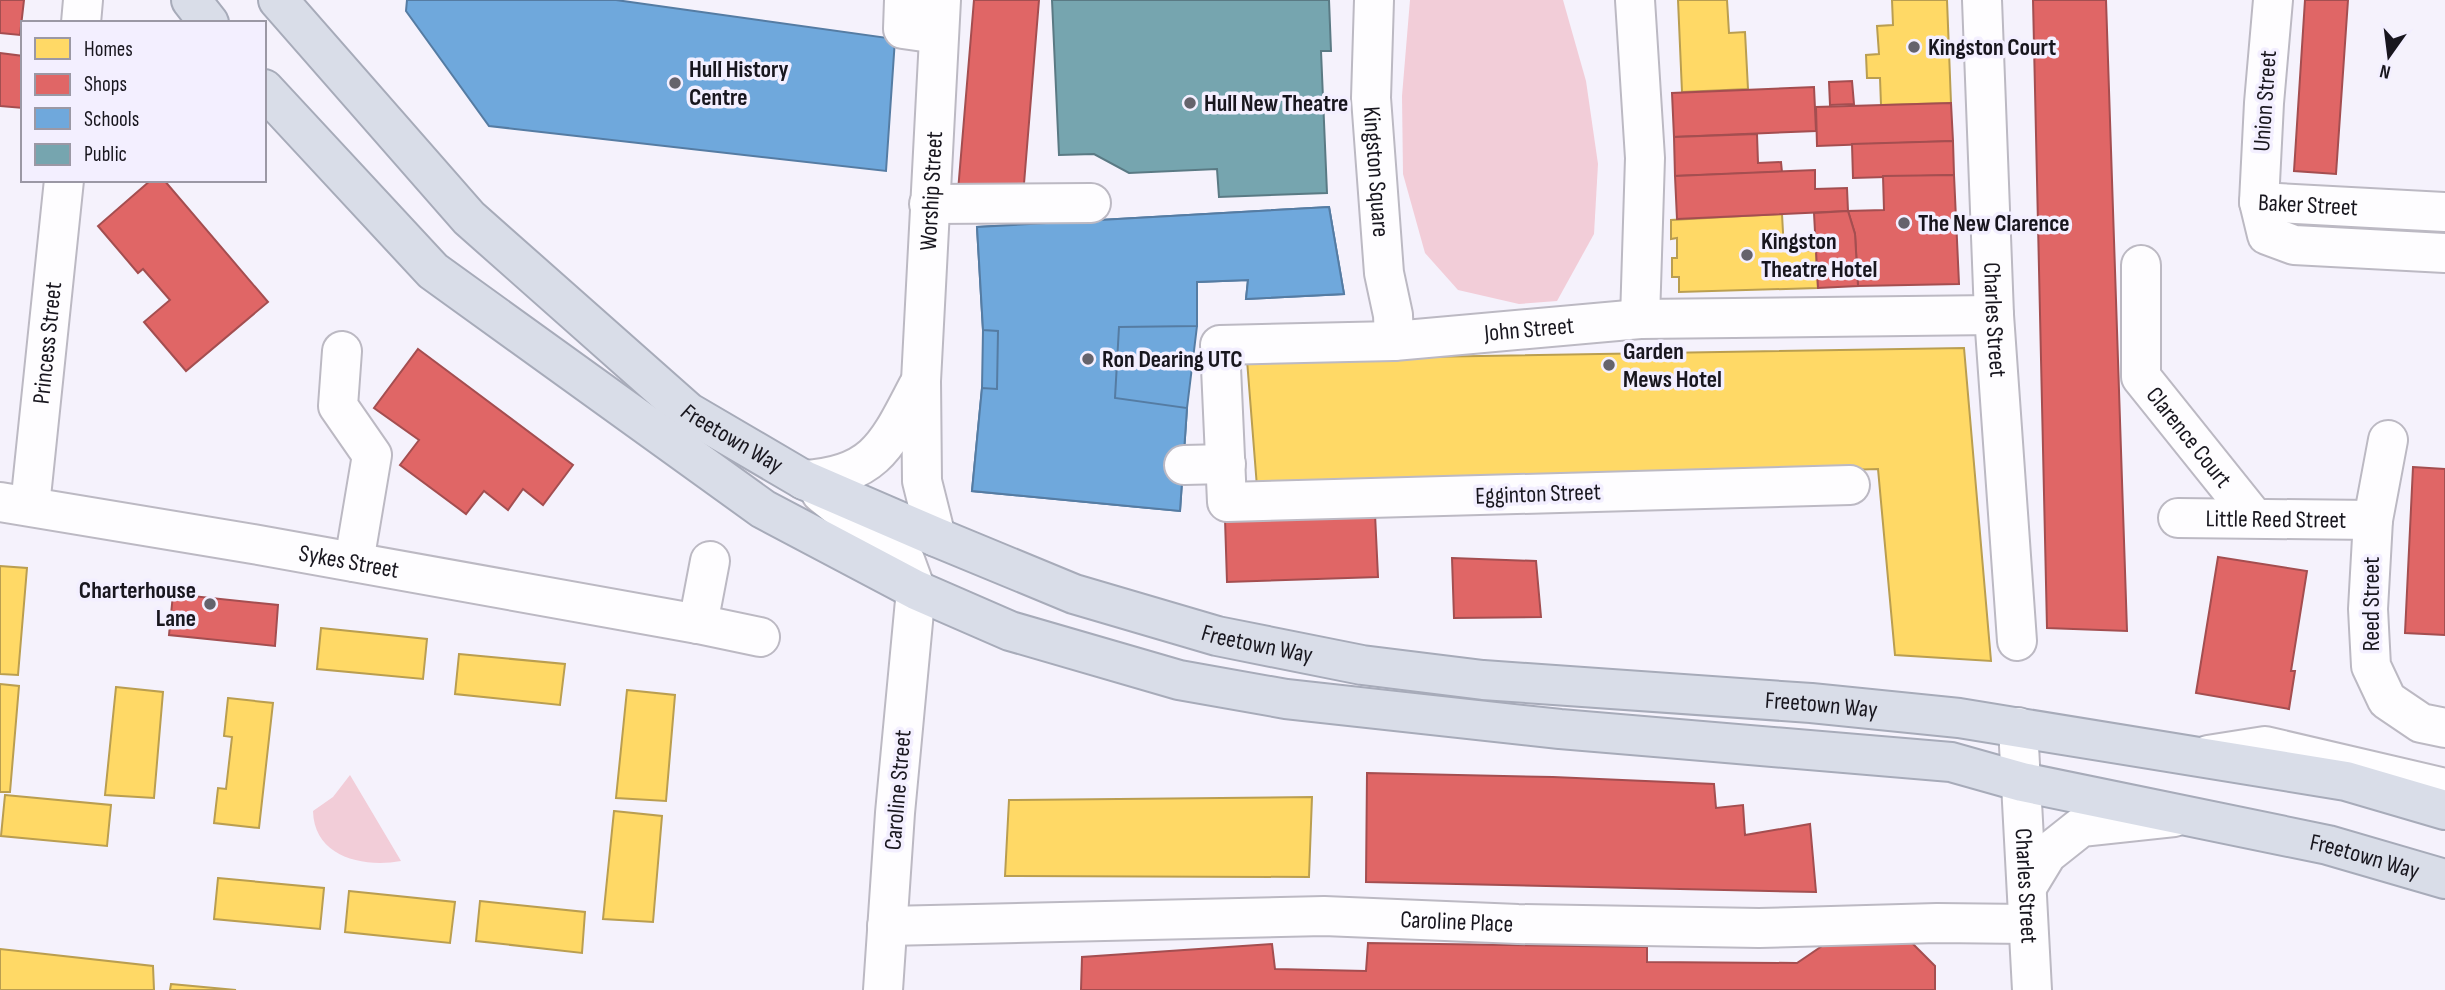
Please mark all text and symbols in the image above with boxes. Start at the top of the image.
legend [21,21,266,182]
north arrow [2354,21,2424,91]
place label: Kingston Court [1928,33,2056,62]
text: Homes [84,37,133,62]
marker: Kingston Court [1906,39,1922,55]
street label: Union Street [2247,49,2283,153]
place label: Hull History Centre [689,55,789,112]
text: N [2378,59,2393,83]
text: Shops [84,72,127,97]
marker: Hull History Centre [667,75,683,91]
place label: Hull New Theatre [1204,89,1348,118]
marker: Hull New Theatre [1182,95,1198,111]
street label: Kingston Square [1357,105,1396,238]
text: Schools [84,107,139,132]
street label: Worship Street [913,131,949,251]
text: Public [84,142,127,167]
street label: Baker Street [2257,187,2359,222]
place label: The New Clarence [1918,209,2070,238]
marker: The New Clarence [1896,215,1912,231]
place label: Kingston Theatre Hotel [1761,227,1877,284]
marker: Kingston Theatre Hotel [1739,247,1755,263]
street label: Charles Street [1977,262,2013,378]
street label: Princess Street [26,280,68,405]
street label: John Street [1482,310,1575,347]
place label: Garden Mews Hotel [1623,337,1722,394]
place label: Ron Dearing UTC [1102,345,1243,374]
marker: Ron Dearing UTC [1080,351,1096,367]
marker: Garden Mews Hotel [1601,357,1617,373]
street label: Clarence Court [2140,381,2238,493]
street label: Freetown Way [675,398,788,479]
street label: Egginton Street [1475,477,1601,511]
street label: Little Reed Street [2206,504,2346,534]
street label: Sykes Street [297,538,401,584]
street label: Reed Street [2357,557,2386,651]
place label: Charterhouse Lane [79,576,196,633]
marker: Charterhouse Lane [202,596,218,612]
street label: Freetown Way [1198,618,1315,669]
street label: Freetown Way [1764,685,1879,724]
street label: Caroline Street [878,729,918,851]
street label: Charles Street [2009,827,2044,944]
street label: Freetown Way [2307,827,2423,885]
street label: Caroline Place [1400,905,1514,938]

